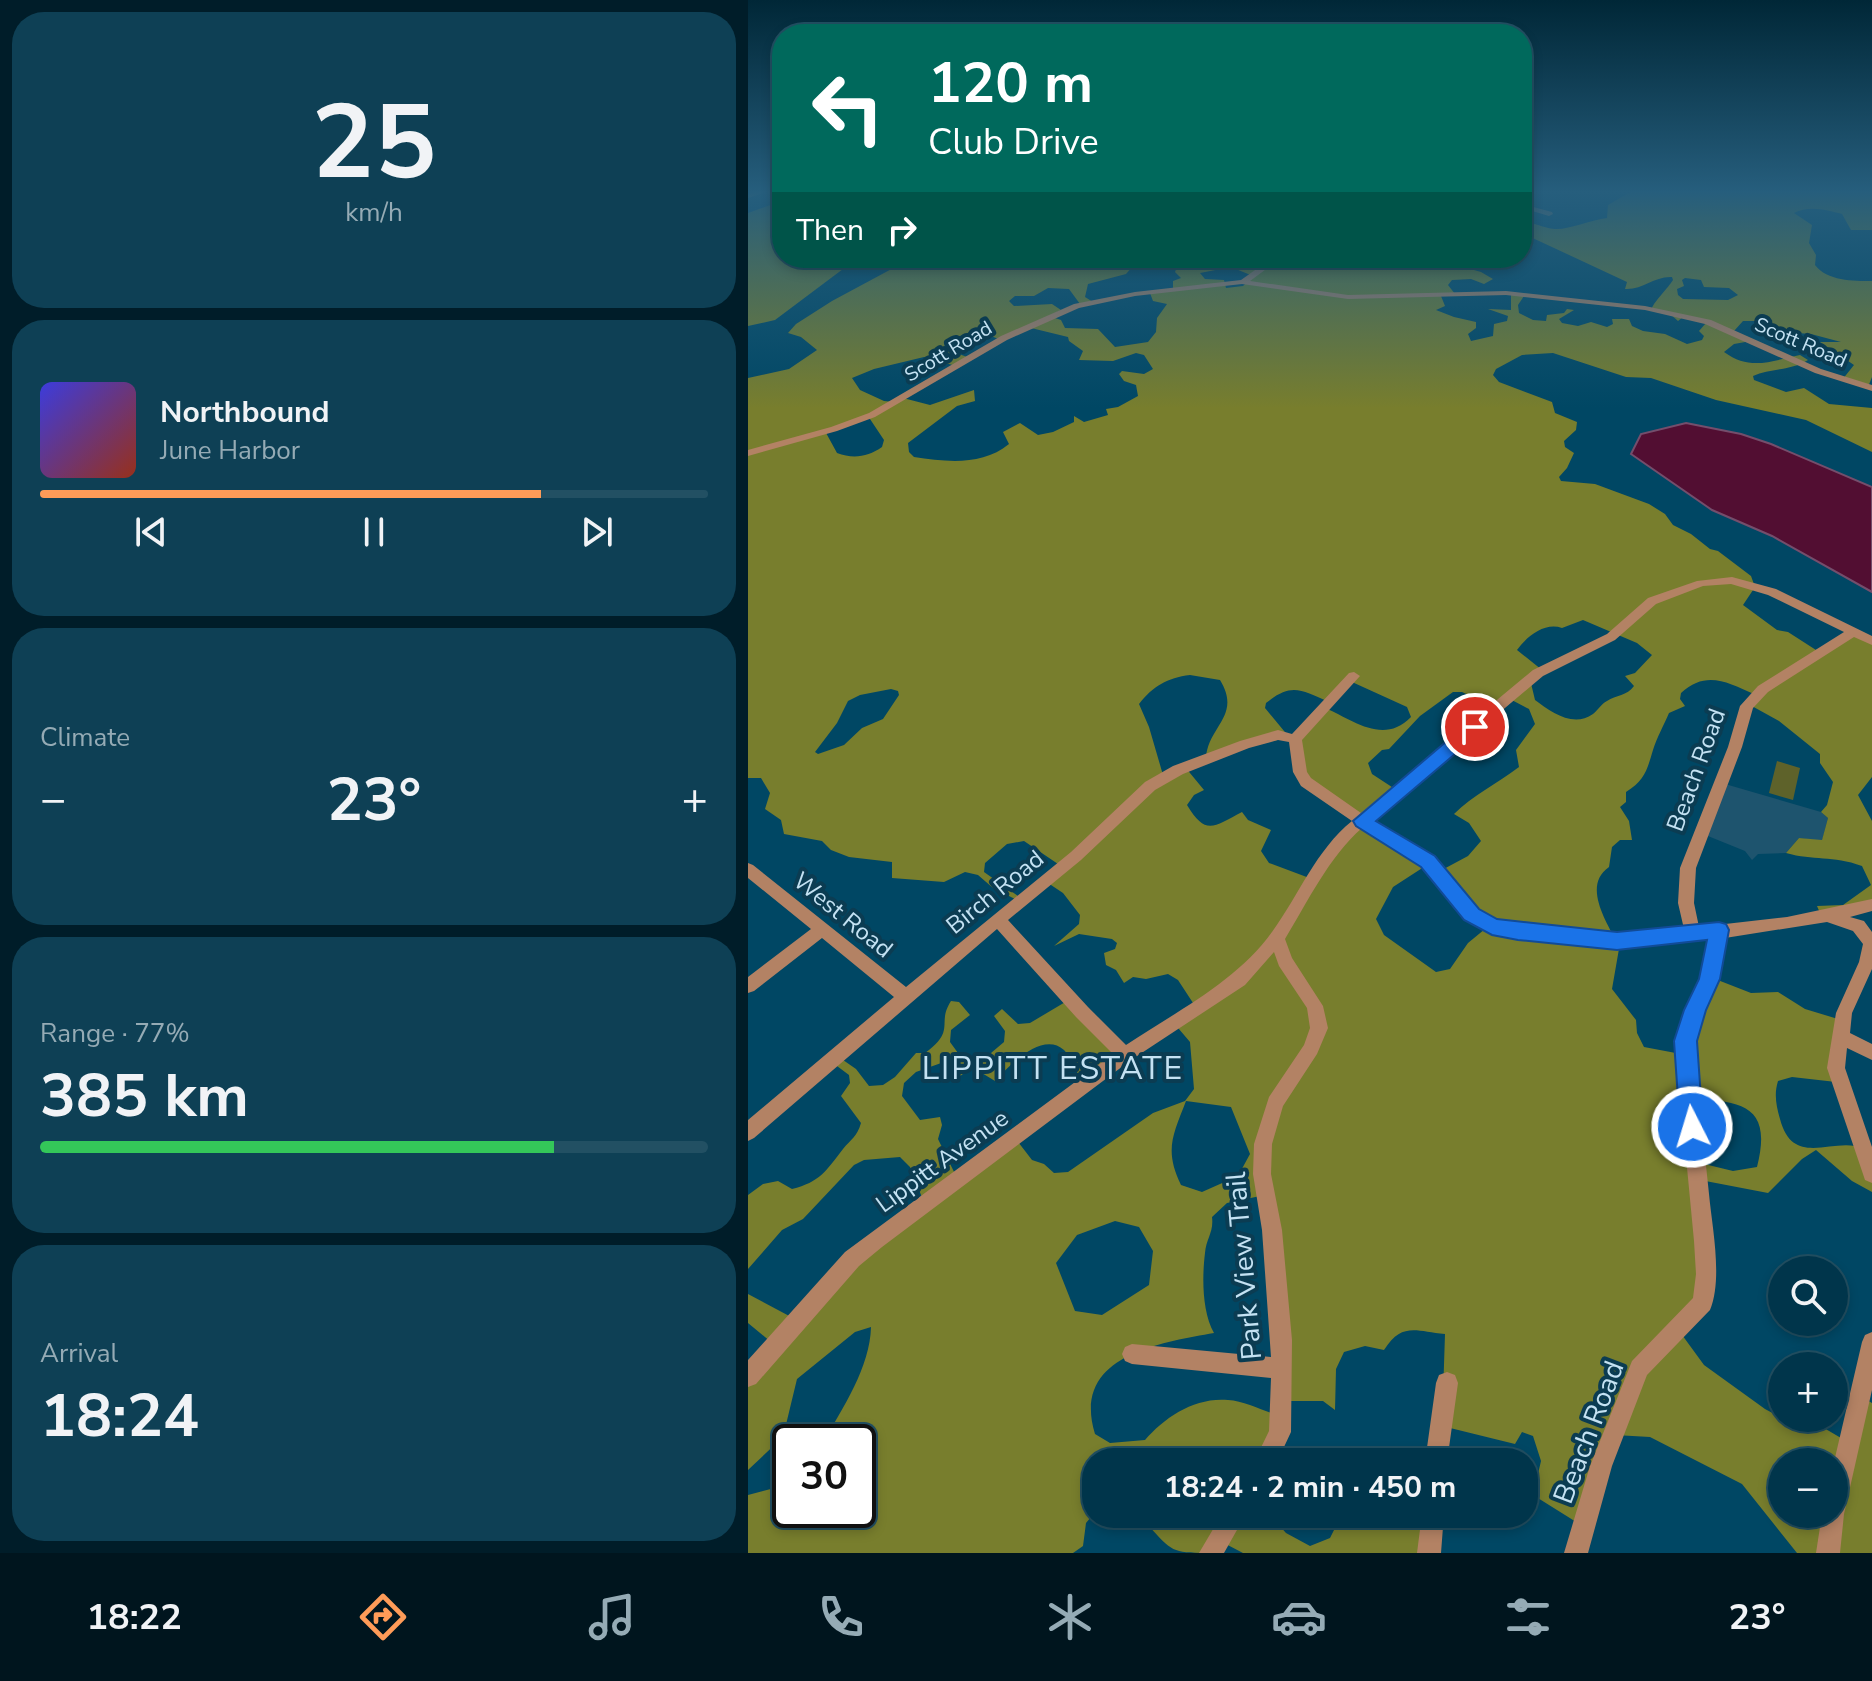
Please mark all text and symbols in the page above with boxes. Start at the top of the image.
text: 120 m [928,45,1093,122]
icon: left [796,56,900,160]
text: 25 [312,72,436,214]
text: Club Drive [928,118,1099,167]
text: km/h [345,195,403,230]
icon: right [880,208,924,252]
text: Then [796,210,864,251]
street label: Scott Road [1751,311,1851,374]
street label: Scott Road [899,315,997,388]
text: Northbound [160,392,330,433]
text: June Harbor [160,433,300,468]
icon: previous [129,510,173,554]
icon: pause [352,510,396,554]
icon: next [575,510,619,554]
pin [1441,693,1509,761]
street label: Beach Road [1659,704,1733,836]
icon: arrive [1453,705,1497,749]
text: Climate [40,720,130,755]
text: 23° [327,759,421,841]
text: − [40,770,66,830]
text: + [682,770,708,830]
street label: Birch Road [939,843,1051,941]
street label: West Road [786,865,900,965]
text: Range · 77% [40,1016,190,1051]
district label: LIPPITT ESTATE [922,1047,1184,1090]
text: 385 km [40,1055,249,1137]
position arrow [1650,1085,1734,1169]
street label: Lippitt Avenue [869,1102,1015,1220]
street label: Park View Trail [1217,1170,1271,1362]
map controls [1768,1256,1848,1528]
button: search [1768,1256,1848,1336]
text: Arrival [40,1336,118,1371]
button: + [1768,1352,1848,1432]
street label: Beach Road [1544,1356,1634,1509]
text: 18:24 [40,1375,199,1457]
speed limit sign: 30 [772,1424,876,1528]
button: − [1768,1448,1848,1528]
text: 18:24 · 2 min · 450 m [1164,1467,1456,1508]
icon: directions [355,1589,411,1645]
icon: music [584,1589,640,1645]
icon: phone [813,1589,869,1645]
icon: climate [1042,1589,1098,1645]
icon: car [1271,1589,1327,1645]
icon: filters [1500,1589,1556,1645]
text: 18:22 [86,1593,182,1642]
text: 23° [1729,1593,1785,1642]

